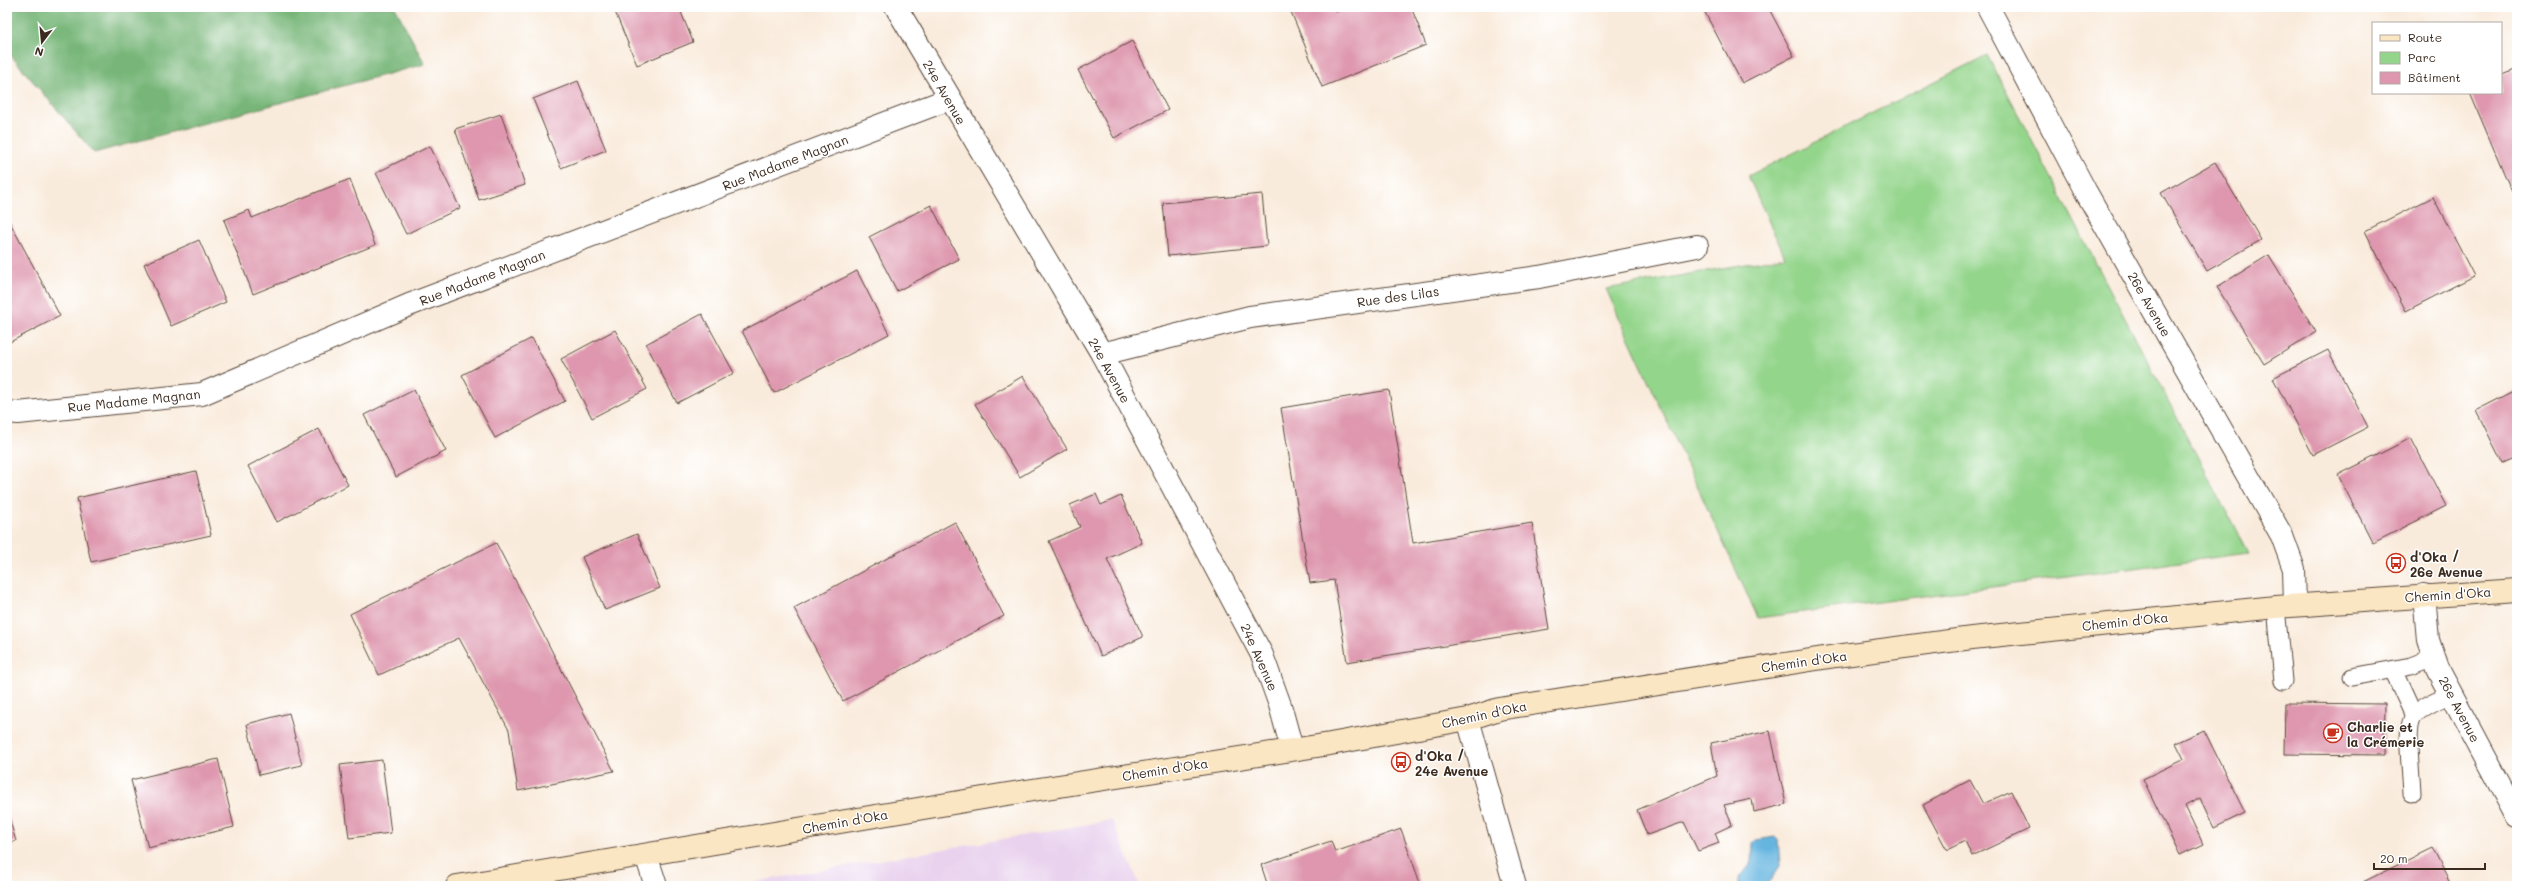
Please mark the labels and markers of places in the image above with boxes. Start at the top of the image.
place label: d'Oka / 26e Avenue [2410,548,2483,580]
bus stop icon: d'Oka / 26e Avenue [2385,552,2407,574]
place label: Charlie et la Crémerie [2347,718,2425,750]
cafe icon: Charlie et la Crémerie [2322,722,2344,744]
place label: d'Oka / 24e Avenue [1415,747,1488,779]
bus stop icon: d'Oka / 24e Avenue [1390,751,1412,773]

